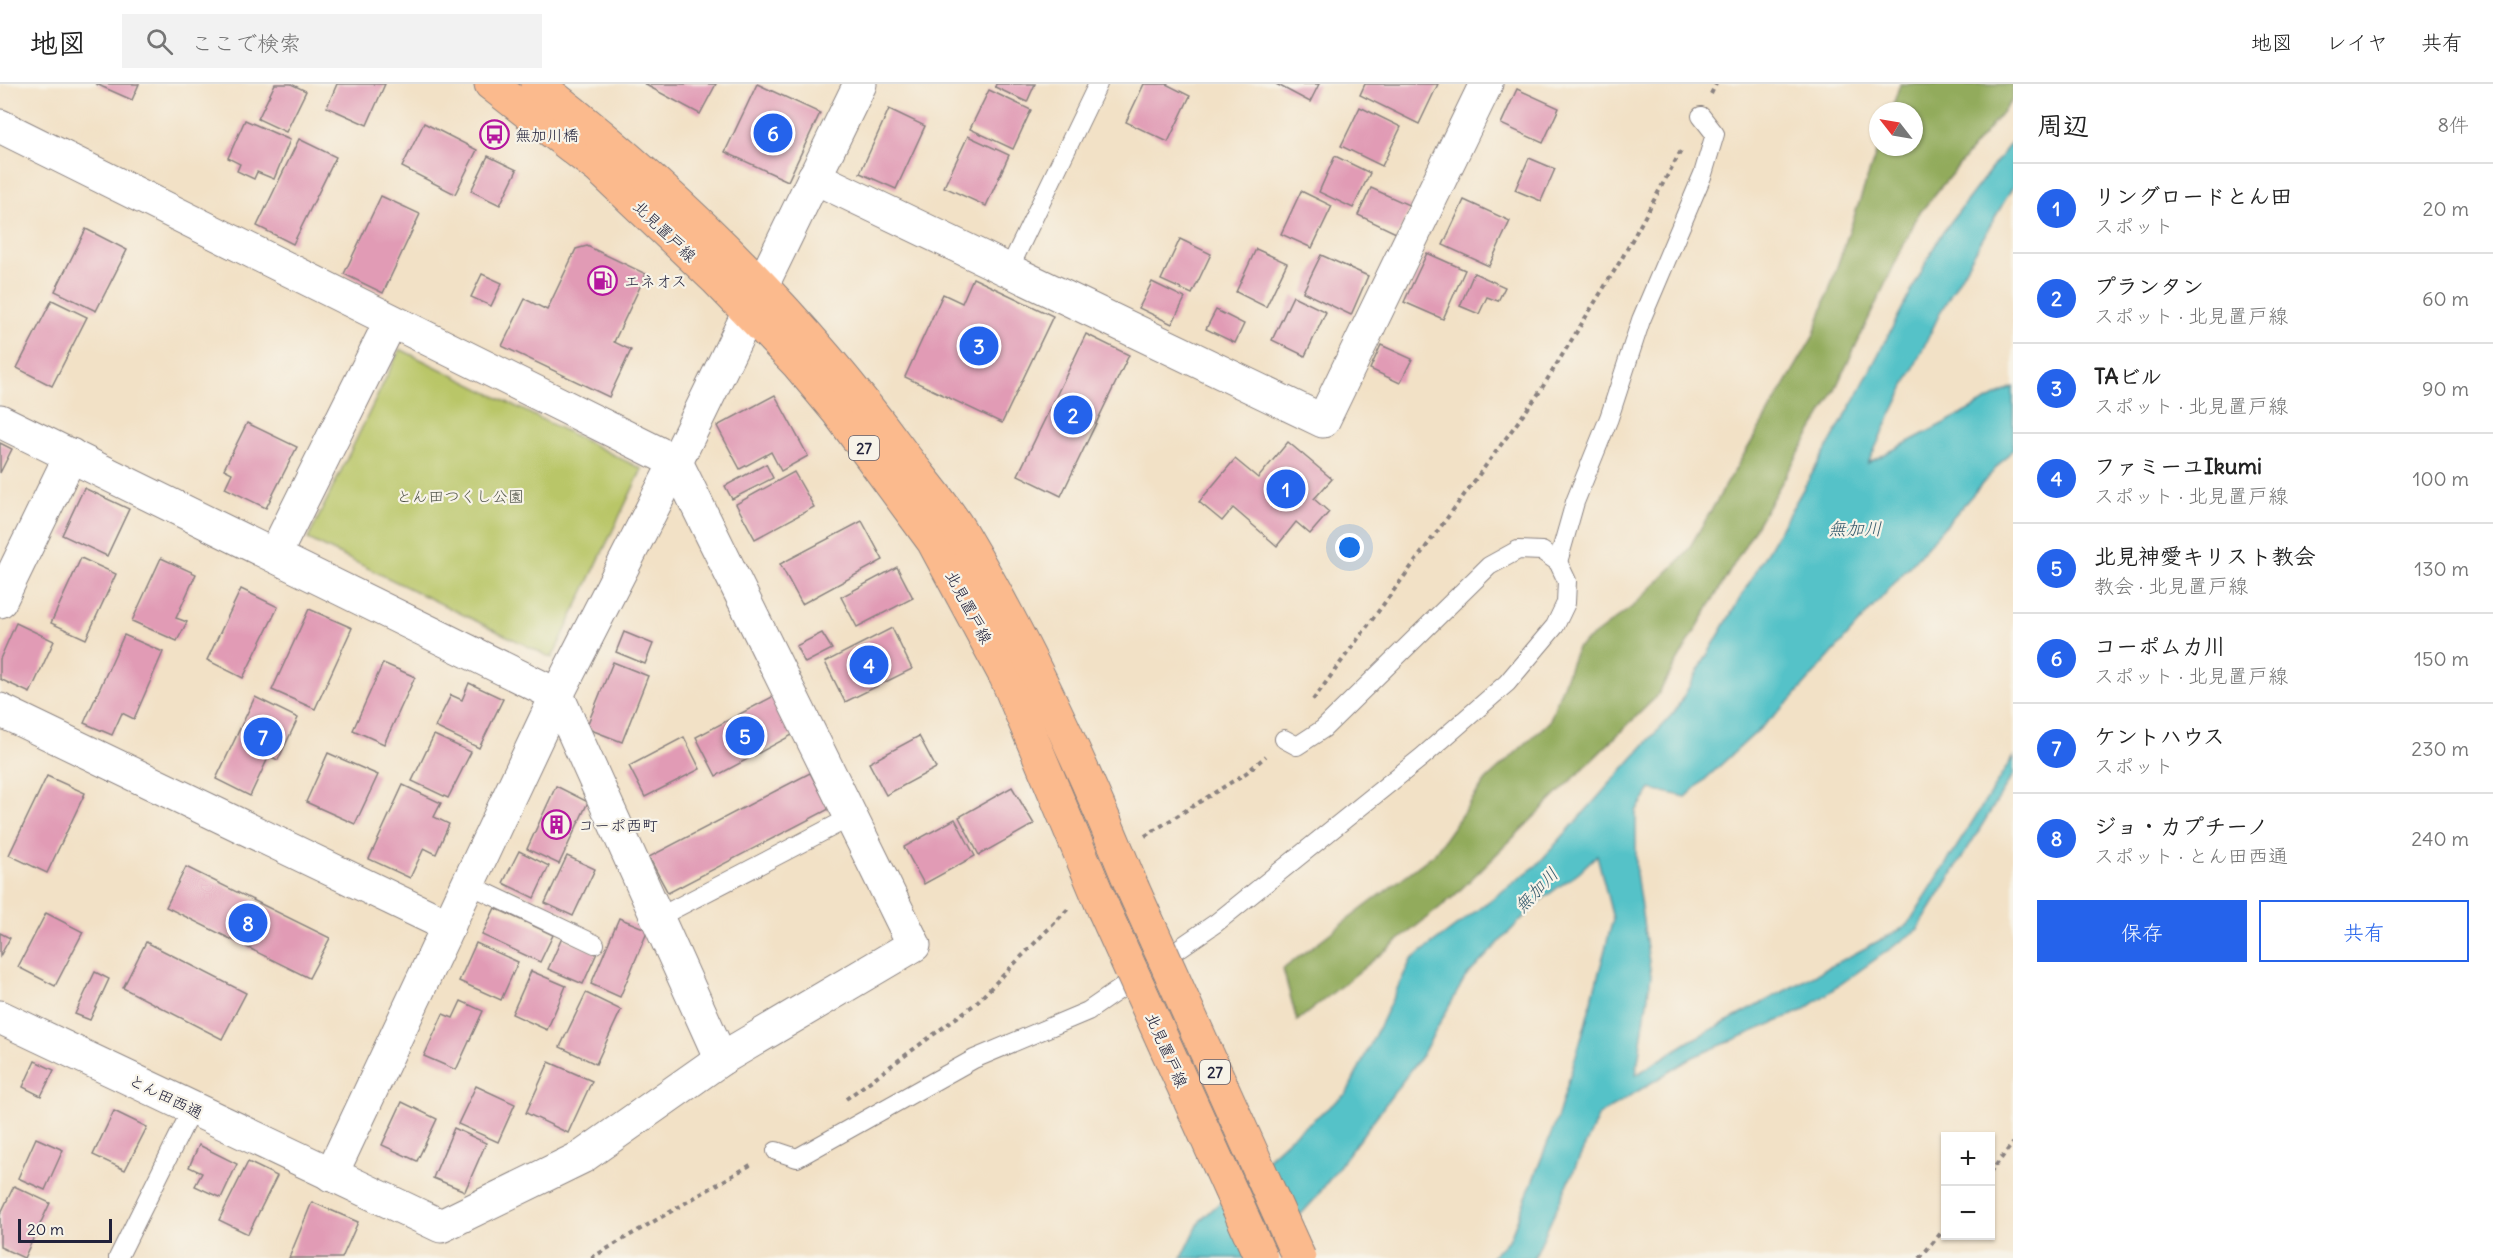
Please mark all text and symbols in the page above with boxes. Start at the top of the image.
search box [122,14,542,68]
text: 地図 [30,25,86,61]
icon: search [143,25,176,58]
text: ここで検索 [191,29,301,57]
text: 地図 [2251,29,2293,56]
text: レイヤ [2326,29,2388,56]
text: 共有 [2421,29,2463,56]
north arrow [1869,102,1923,156]
text: 周辺 [2037,109,2089,142]
pin: 6 [754,110,792,156]
text: 8件 [2437,112,2469,137]
bus stop icon: 無加川橋 [478,119,510,151]
place label: 無加川橋 [515,125,579,145]
text: リングロードとん田 [2094,182,2292,210]
street label: 北見置戸線 [629,196,701,266]
text: 1 [2053,196,2060,221]
text: 20 m [2423,196,2469,221]
text: スポット [2094,213,2174,238]
fuel station icon: エネオス [587,265,619,297]
place label: エネオス [624,271,687,291]
text: プランタン [2094,272,2204,300]
text: 2 [2051,286,2062,311]
text: 60 m [2422,286,2469,311]
text: スポット · 北見置戸線 [2094,303,2288,328]
pin: 3 [960,324,998,368]
text: TAビル [2094,362,2162,390]
text: 3 [2051,376,2062,401]
text: 90 m [2422,376,2469,401]
pin: 2 [1054,392,1092,438]
text: スポット · 北見置戸線 [2094,393,2288,418]
road number: 27 [849,436,879,460]
text: ファミーユIkumi [2094,452,2262,480]
pin: 1 [1266,466,1306,512]
text: 4 [2051,466,2062,491]
text: 100 m [2412,466,2469,491]
text: スポット · 北見置戸線 [2094,483,2288,508]
park label: とん田つくし公園 [396,486,524,506]
water label: 無加川 [1828,517,1882,540]
your location [1335,533,1364,562]
text: 北見神愛キリスト教会 [2094,542,2316,570]
text: 5 [2051,556,2062,581]
text: 130 m [2414,556,2469,581]
street label: 北見置戸線 [941,567,997,647]
text: 教会 · 北見置戸線 [2094,573,2248,598]
text: コーポムカ川 [2094,632,2226,660]
pin: 4 [850,642,888,688]
text: 6 [2051,646,2062,671]
text: 150 m [2414,646,2469,671]
text: スポット · 北見置戸線 [2094,663,2288,688]
pin: 7 [244,714,282,760]
pin: 5 [726,714,764,758]
text: ケントハウス [2094,722,2225,750]
text: 7 [2052,736,2061,761]
text: 230 m [2411,736,2469,761]
text: スポット [2094,753,2174,778]
building icon: コーポ西町 [541,809,573,841]
text: ジョ・カプチーノ [2094,812,2268,840]
place label: コーポ西町 [578,815,658,835]
text: 8 [2051,826,2062,851]
text: 240 m [2411,826,2469,851]
text: スポット · とん田西通 [2094,843,2288,868]
water label: 無加川 [1509,863,1563,917]
pin: 8 [228,900,268,946]
button: 保存 [2037,900,2247,962]
button: 共有 [2259,900,2469,962]
street label: 北見置戸線 [1142,1009,1192,1091]
road number: 27 [1200,1060,1230,1084]
street label: とん田西通 [126,1069,206,1123]
map controls [1941,1132,1995,1240]
button: + [1941,1132,1995,1186]
button: − [1941,1186,1995,1240]
scale bar [18,1216,112,1244]
text: 20 m [27,1219,64,1239]

